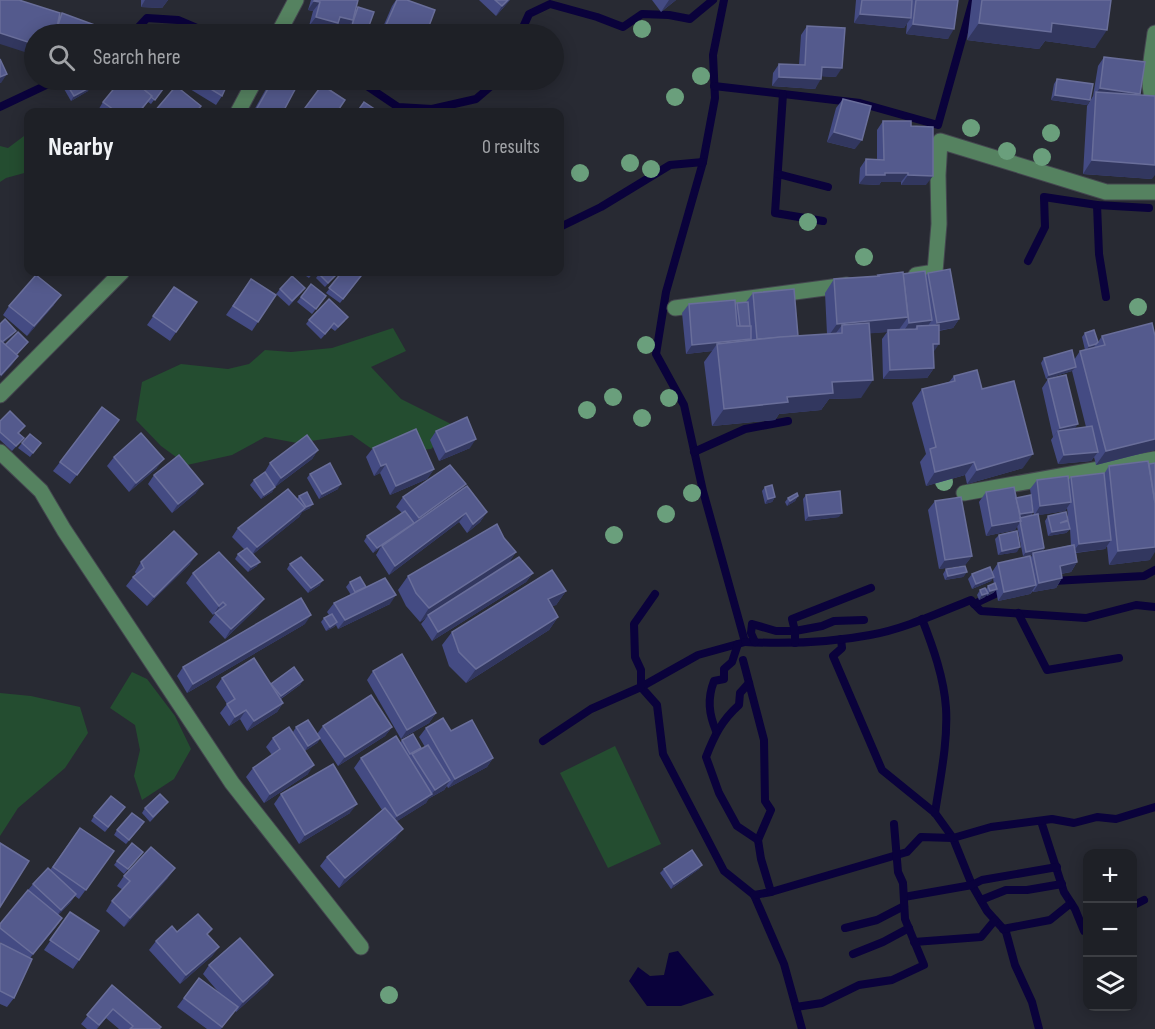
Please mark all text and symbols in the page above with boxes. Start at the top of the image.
search box [24,24,564,90]
icon: search [45,41,78,74]
text: Search here [93,44,180,71]
text: Nearby [48,132,114,163]
text: 0 results [482,135,540,159]
map controls [1083,849,1137,1011]
button: + [1083,849,1137,903]
button: − [1083,903,1137,957]
button: layers [1083,957,1137,1011]

